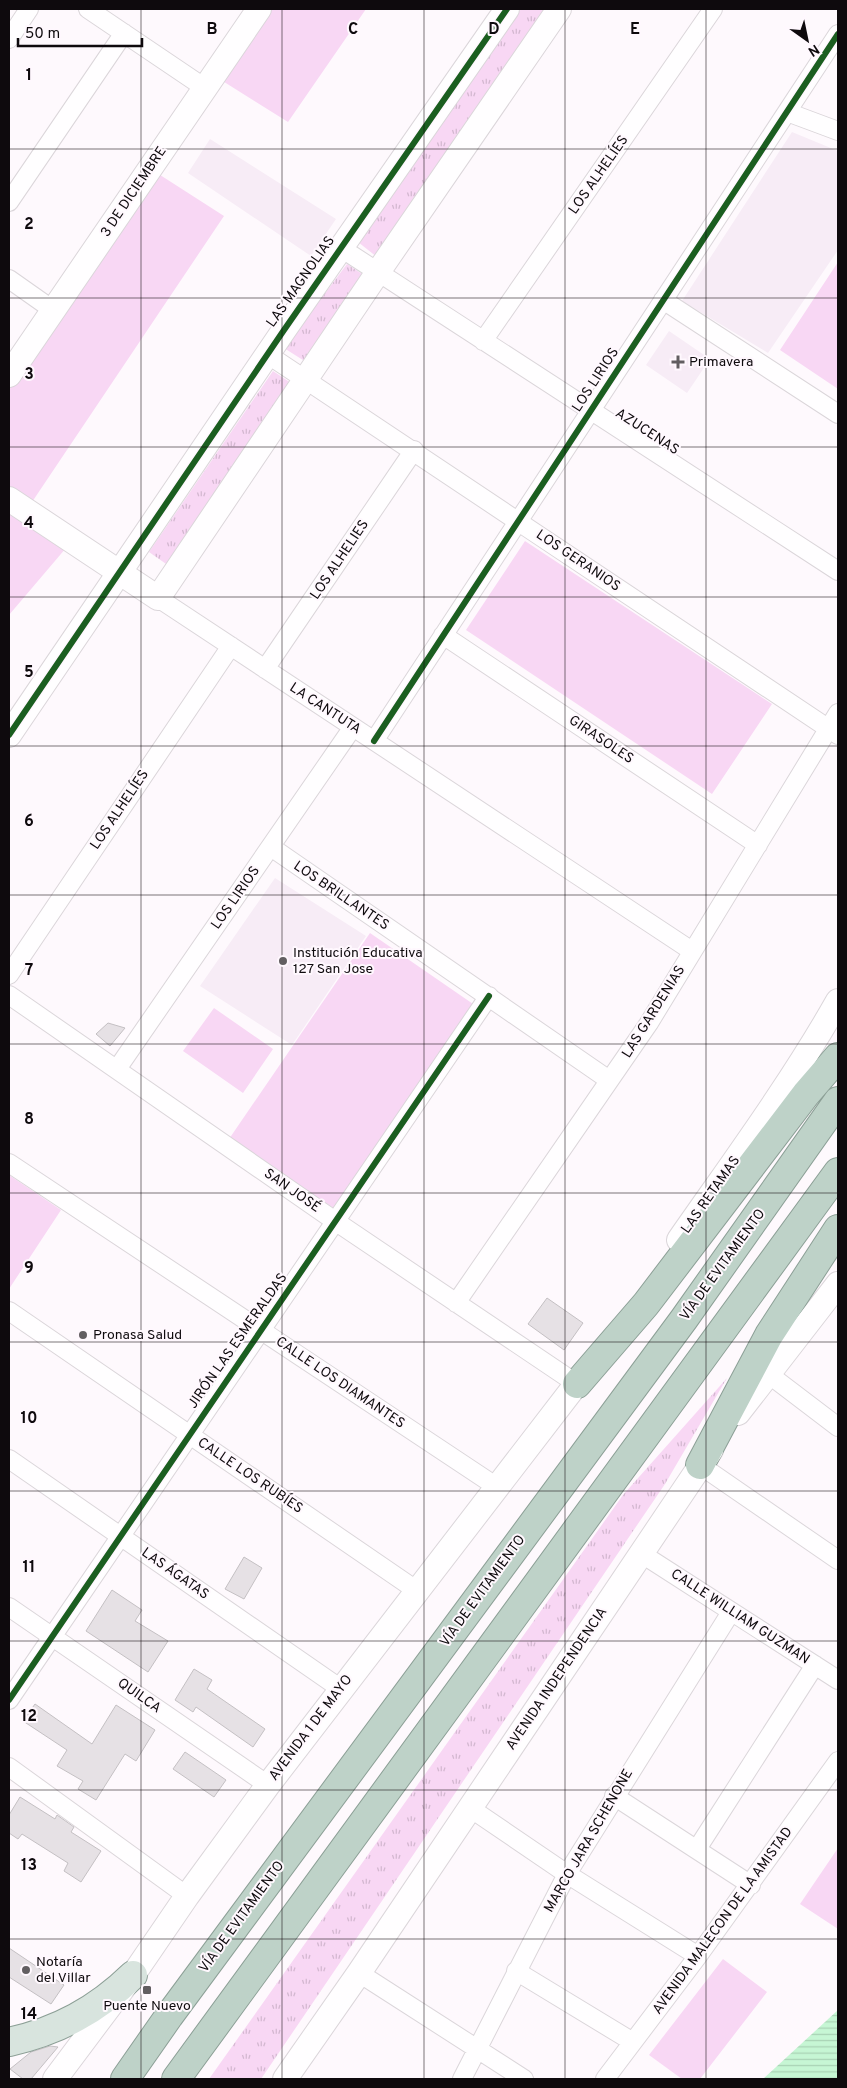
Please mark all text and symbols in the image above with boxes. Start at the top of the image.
scale bar [18,15,141,47]
north arrow [782,15,832,65]
text: B [206,20,218,40]
text: C [348,20,358,40]
text: D [488,20,500,40]
text: E [630,20,640,40]
text: 50 m [25,25,60,44]
text: N [804,40,822,60]
text: 1 [26,66,32,86]
street label: LOS ALHELÍES [565,132,633,218]
street label: 3 DE DICIEMBRE [97,144,171,240]
text: 2 [24,215,34,235]
street label: LAS MAGNOLIAS [263,233,339,331]
street label: LOS LIRIOS [569,345,623,415]
place label: Primavera [689,354,753,371]
marker: Primavera [671,355,685,369]
text: 3 [24,365,34,385]
street label: AZUCENAS [612,405,682,459]
text: 4 [24,514,34,534]
street label: LOS ALHELIES [307,517,373,603]
street label: LOS GERANIOS [533,526,623,596]
text: 5 [24,663,34,683]
street label: LA CANTUTA [286,680,364,738]
street label: GIRASOLES [565,712,637,768]
street label: LOS ALHELÍES [86,766,153,853]
text: 6 [24,812,34,832]
street label: LOS BRILLANTES [290,858,392,934]
street label: LOS LIRIOS [208,863,264,933]
place label: Institución Educativa 127 San Jose [293,945,423,978]
marker: Institución Educativa 127 San Jose [277,955,289,967]
text: 7 [25,961,33,981]
street label: LAS GARDENIAS [619,963,689,1061]
text: 8 [24,1110,34,1130]
street label: LAS RETAMAS [678,1153,744,1237]
street label: SAN JOSÉ [260,1165,324,1217]
street label: VÍA DE EVITAMIENTO [676,1205,769,1324]
text: 9 [24,1259,34,1279]
street label: JIRÓN LAS ESMERALDAS [184,1269,291,1412]
place label: Pronasa Salud [93,1327,182,1344]
marker: Pronasa Salud [77,1329,89,1341]
street label: CALLE LOS DIAMANTES [272,1333,408,1433]
text: 10 [21,1409,37,1429]
street label: CALLE LOS RUBÍES [194,1434,307,1518]
street label: VÍA DE EVITAMIENTO [436,1531,529,1650]
street label: LAS ÁGATAS [138,1544,213,1604]
text: 11 [23,1558,35,1578]
street label: CALLE WILLIAM GUZMAN [667,1566,813,1668]
street label: AVENIDA INDEPENDENCIA [503,1604,611,1754]
street label: AVENIDA 1 DE MAYO [266,1672,356,1784]
street label: QUILCA [114,1675,164,1717]
text: 12 [21,1707,37,1727]
street label: MARCO JARA SCHENONE [541,1766,637,1916]
street label: AVENIDA MALECON DE LA AMISTAD [649,1824,797,2018]
text: 13 [21,1856,37,1876]
street label: VÍA DE EVITAMIENTO [195,1857,288,1976]
place label: Notaría del Villar [36,1954,91,1987]
marker: Notaría del Villar [20,1964,32,1976]
marker: Puente Nuevo [141,1984,153,1996]
place label: Puente Nuevo [103,1998,191,2015]
text: 14 [21,2005,37,2025]

